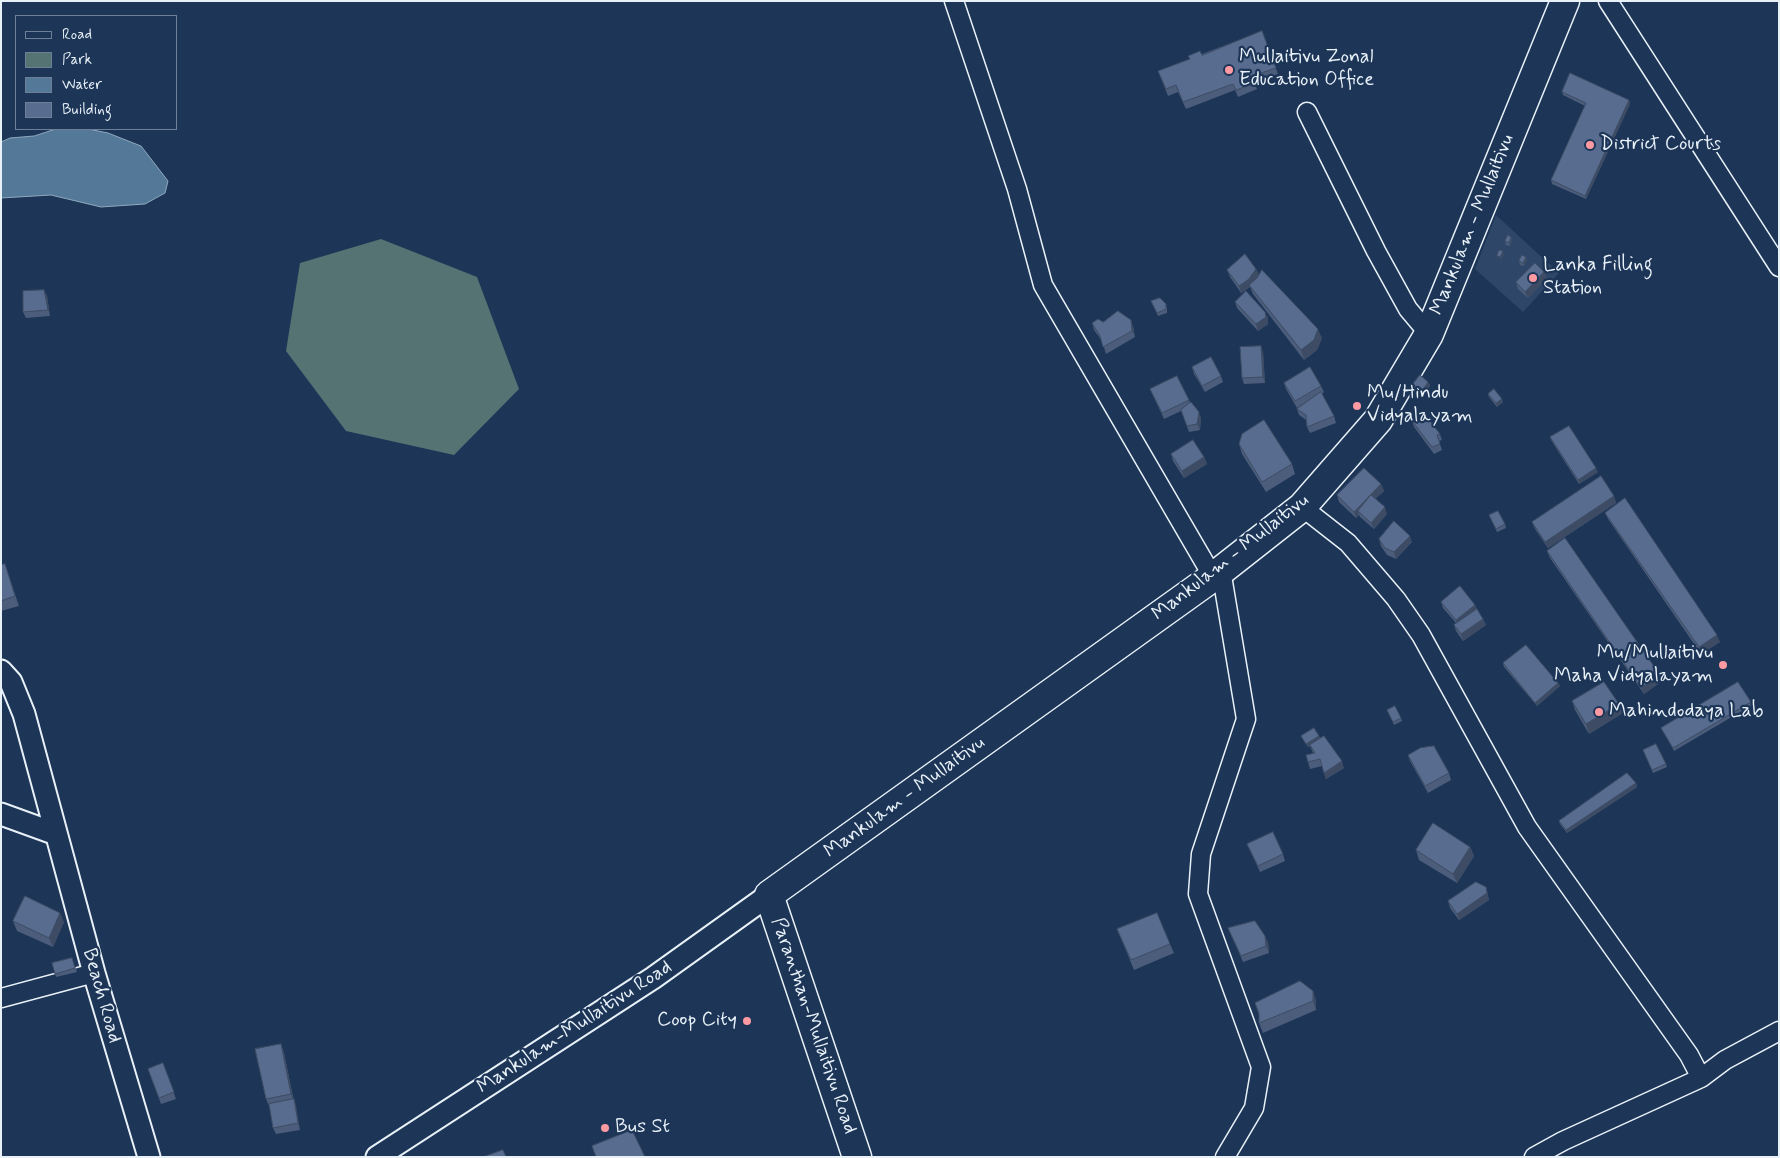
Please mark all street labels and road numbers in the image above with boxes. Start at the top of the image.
street label: Mankulam - Mullaitivu [1426,131,1520,319]
street label: Mankulam - Mullaitivu [1148,489,1314,627]
street label: Mankulam - Mullaitivu [820,732,990,864]
street label: Paranthan-Mullaitivu Road [765,915,861,1137]
street label: Beach Road [76,946,126,1046]
street label: Mankulam-Mullaitivu Road [473,956,677,1100]

